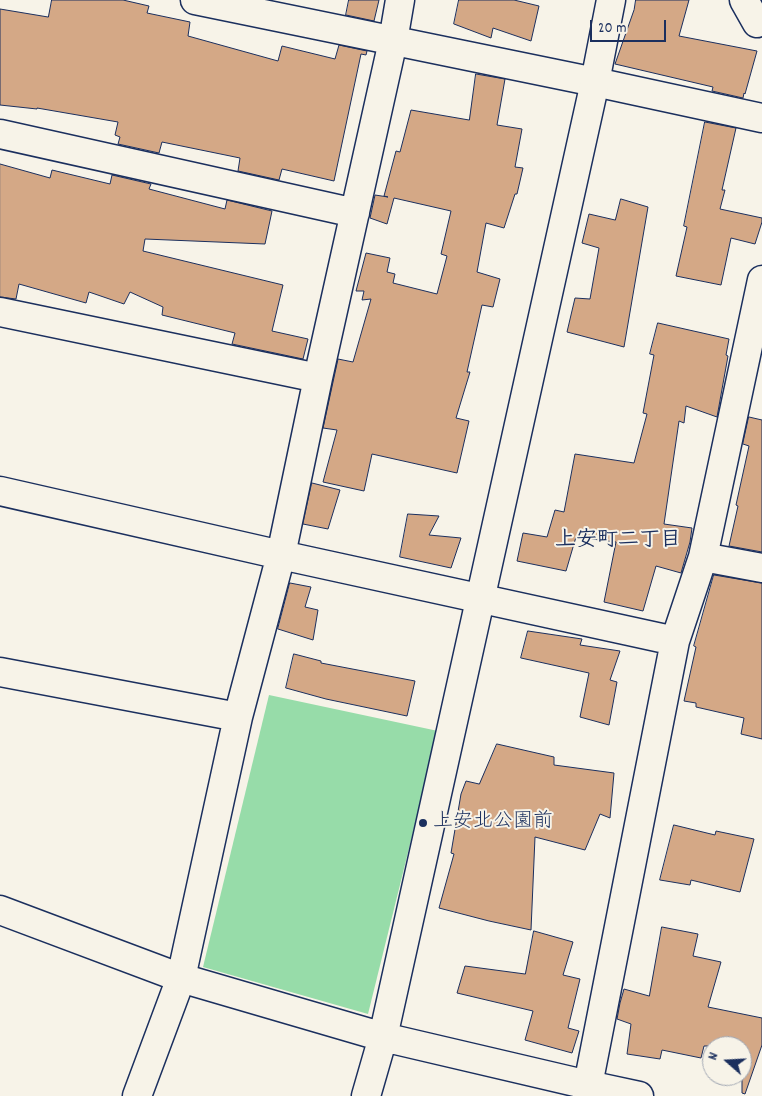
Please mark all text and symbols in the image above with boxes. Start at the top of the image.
scale bar [592,10,668,42]
text: 20 m [598,18,626,40]
district label: 上安町二丁目 [555,529,681,555]
place label: 上安北公園前 [433,811,553,835]
marker: 上安北公園前 [417,817,429,829]
north arrow [702,1036,752,1086]
text: N [703,1050,724,1063]

